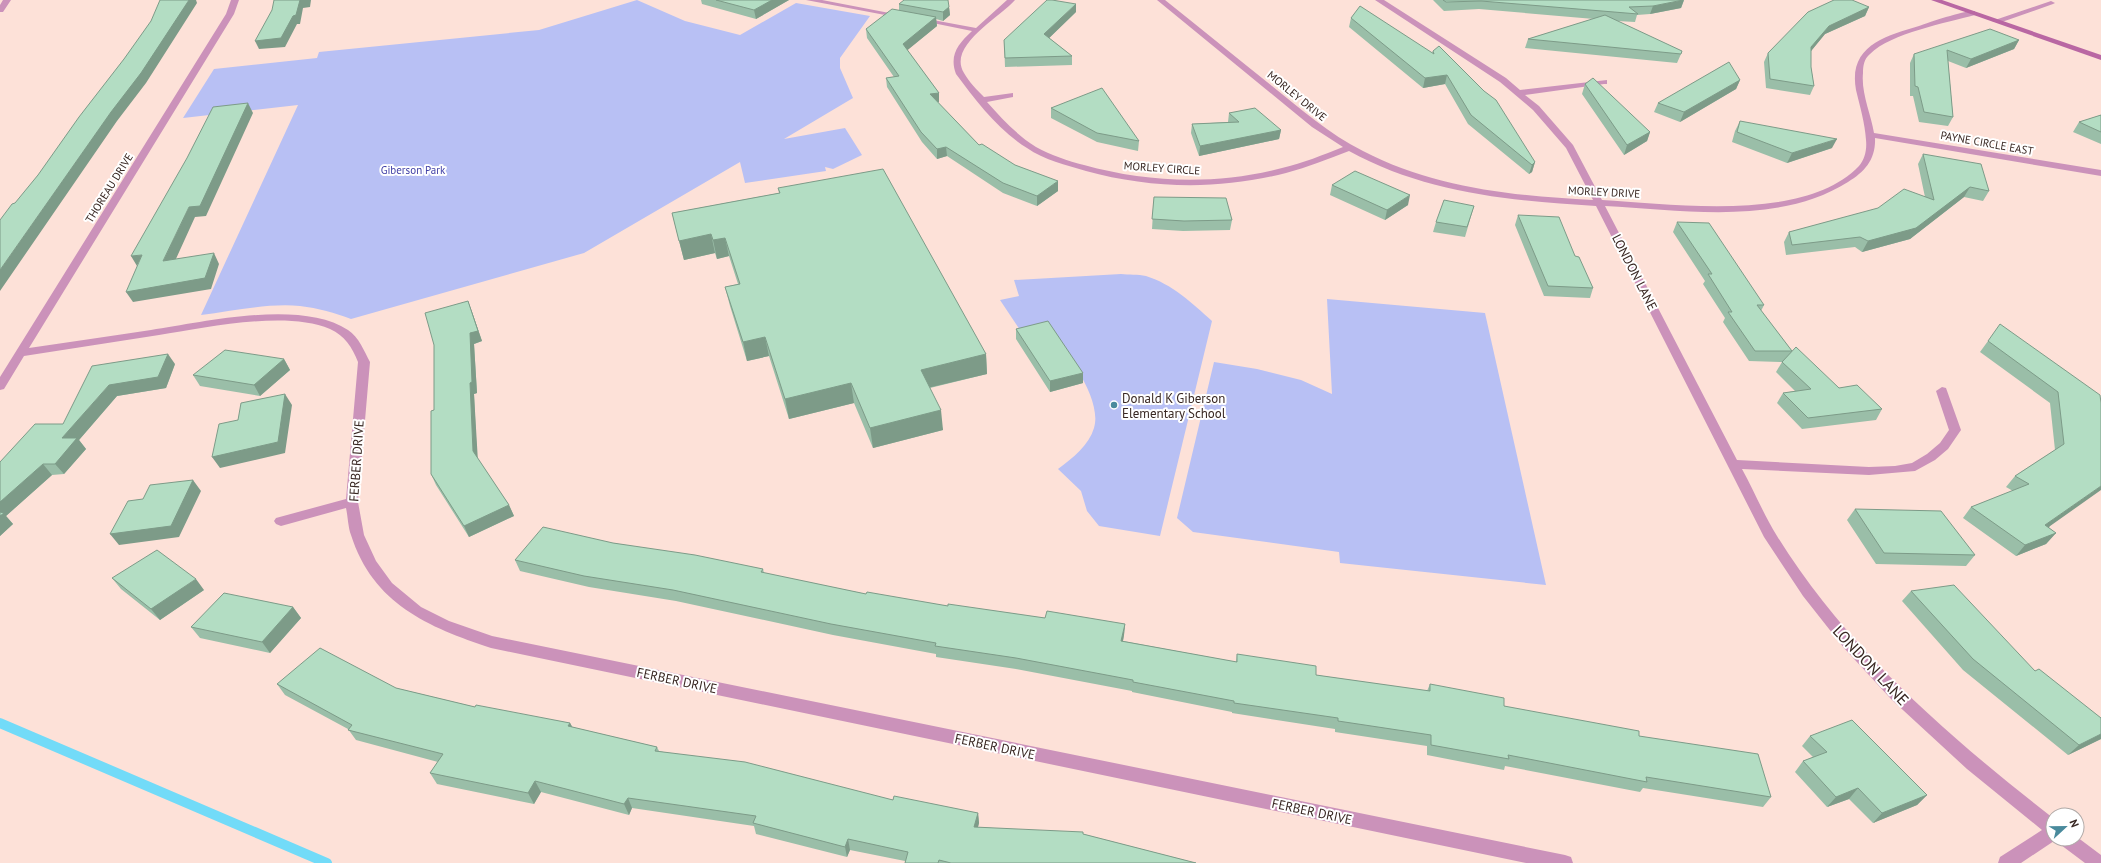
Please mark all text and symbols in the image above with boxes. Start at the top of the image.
street label: MORLEY DRIVE [1265,68,1330,124]
street label: PAYNE CIRCLE EAST [1939,128,2035,158]
street label: THOREAU DRIVE [82,151,136,225]
street label: MORLEY CIRCLE [1123,158,1201,178]
park label: Giberson Park [381,163,446,177]
street label: MORLEY DRIVE [1568,183,1641,201]
street label: LONDON LANE [1608,231,1661,313]
place label: Donald K Giberson Elementary School [1122,390,1226,422]
marker: Donald K Giberson Elementary School [1109,400,1119,410]
street label: FERBER DRIVE [345,420,368,502]
street label: LONDON LANE [1829,621,1913,709]
street label: FERBER DRIVE [635,664,719,697]
street label: FERBER DRIVE [953,730,1037,763]
street label: FERBER DRIVE [1270,795,1354,828]
north arrow [2045,807,2085,847]
text: N [2066,817,2082,829]

